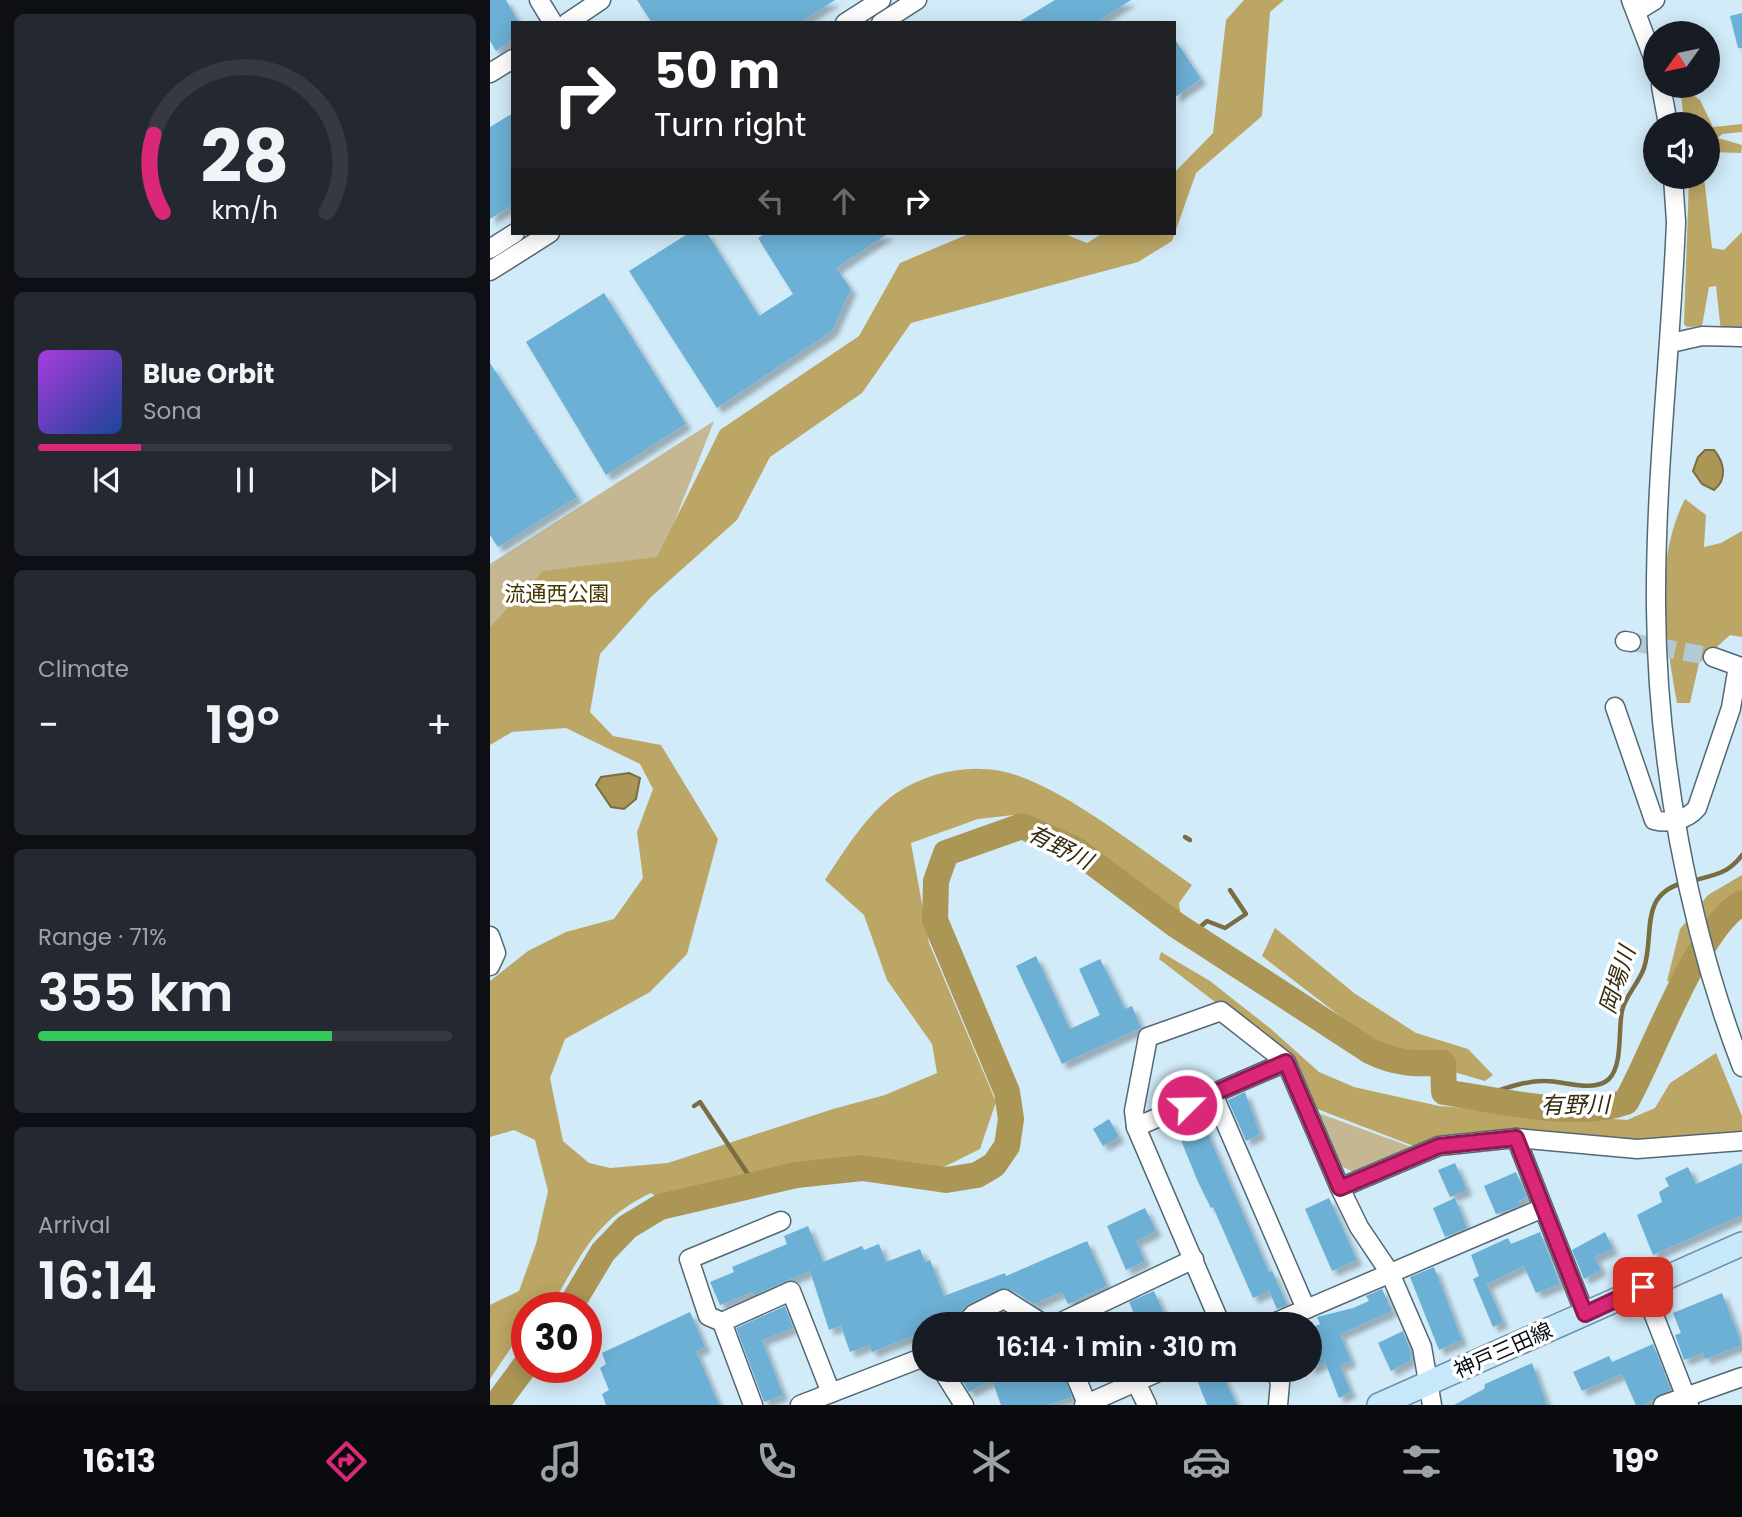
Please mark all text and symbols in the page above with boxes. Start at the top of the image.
north arrow [1643,21,1720,98]
map controls [1643,21,1720,189]
text: 50 m [654,37,780,105]
icon: right [539,49,630,140]
text: Turn right [654,102,806,147]
text: 28 [201,106,289,207]
button: sound [1643,112,1720,189]
icon: left [752,182,790,220]
icon: ahead [825,182,863,220]
icon: right [898,182,936,220]
text: km/h [212,193,278,228]
text: Blue Orbit [143,356,274,392]
text: Sona [143,395,202,427]
icon: previous [88,461,126,499]
icon: pause [226,461,264,499]
icon: next [364,461,402,499]
park label: 流通西公園 [505,579,610,608]
text: Climate [38,653,129,685]
text: 19° [205,688,280,761]
text: − [38,698,59,751]
text: + [426,698,452,751]
water label: 有野川 [1022,817,1101,878]
text: Range · 71% [38,921,167,953]
water label: 岡場川 [1591,939,1644,1018]
text: 355 km [38,956,233,1029]
position arrow [1150,1068,1224,1142]
water label: 有野川 [1540,1088,1613,1122]
text: Arrival [38,1209,110,1241]
text: 16:14 [38,1244,157,1317]
pin [1613,1257,1673,1317]
icon: arrive [1624,1268,1662,1306]
speed limit sign: 30 [511,1292,602,1383]
street label: 神戸三田線 [1449,1315,1557,1385]
text: 16:14 · 1 min · 310 m [997,1329,1237,1365]
icon: directions [322,1437,371,1486]
icon: music [537,1437,586,1486]
icon: phone [752,1437,801,1486]
icon: climate [967,1437,1016,1486]
icon: car [1182,1437,1231,1486]
icon: filters [1397,1437,1446,1486]
text: 16:13 [83,1438,156,1483]
text: 19° [1612,1438,1659,1483]

